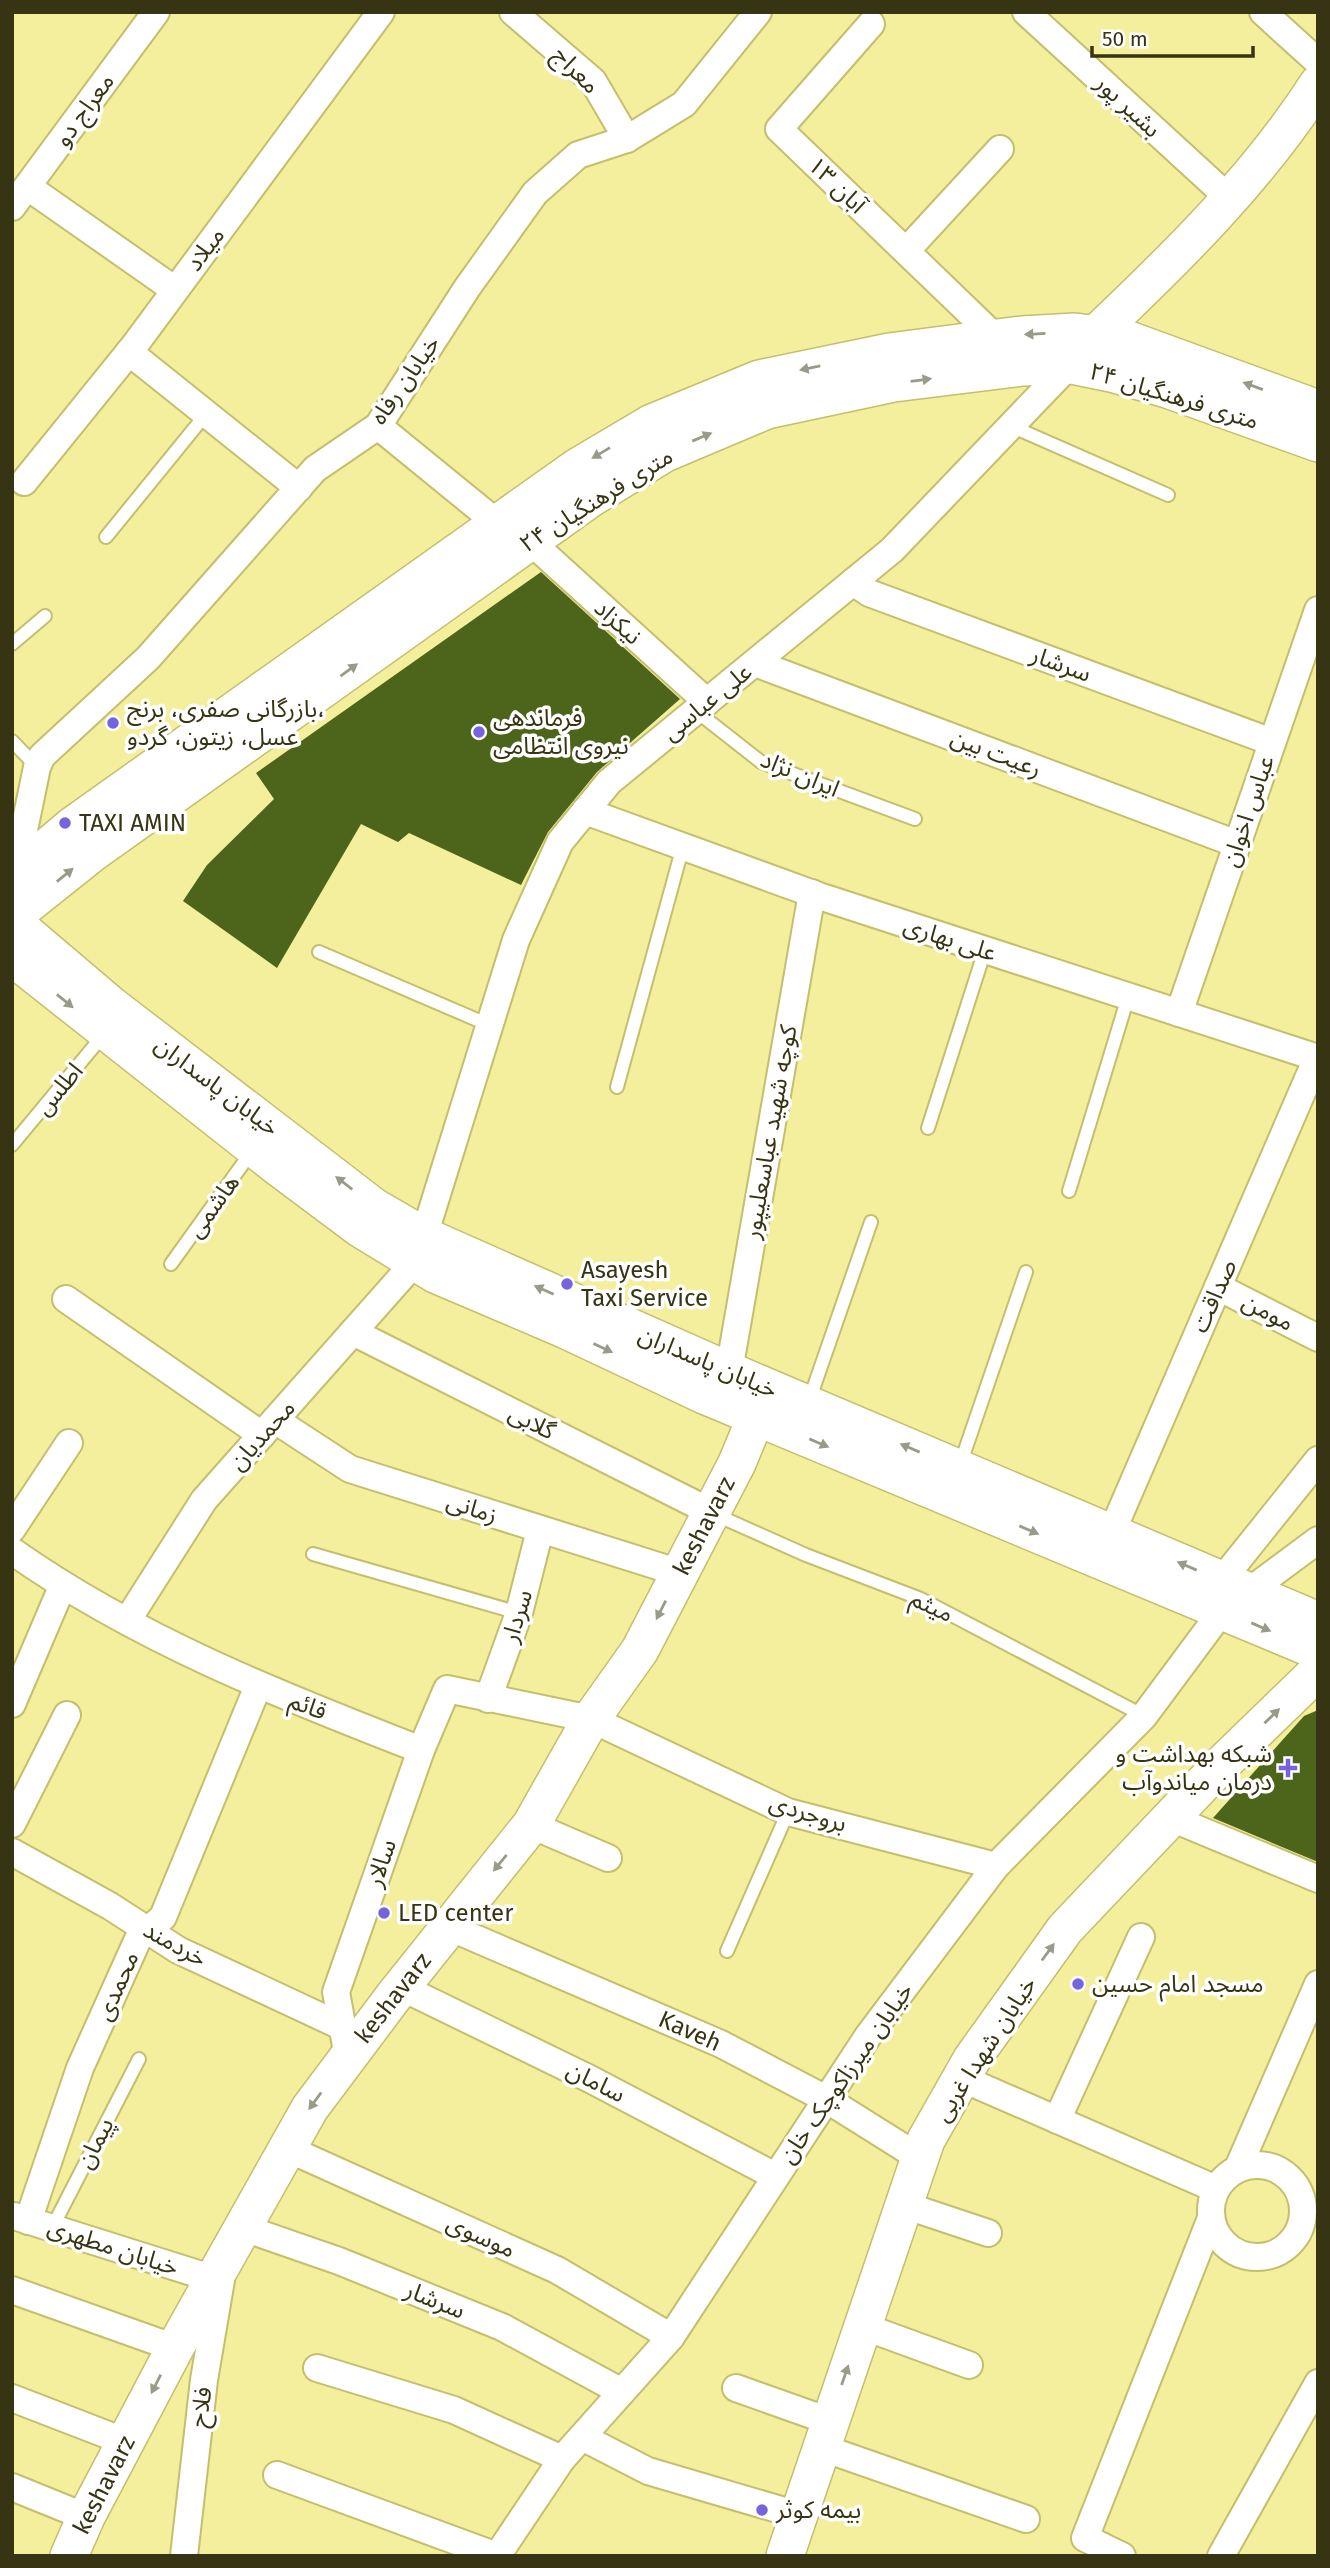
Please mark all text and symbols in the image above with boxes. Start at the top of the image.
scale bar [1092,14,1253,58]
text: 50 m [1102,26,1148,52]
street label: معراج [545,41,605,101]
street label: معراج دو [48,68,122,154]
street label: بشیر پور [1088,68,1166,144]
street label: ۱۳ آبان [802,151,872,220]
street label: میلاد [180,222,230,276]
one-way arrow [1024,329,1046,340]
street label: خیابان رفاه [364,330,446,430]
street label: ۲۴ متری فرهنگیان [1086,357,1262,435]
one-way arrow [799,363,821,374]
one-way arrow [910,374,932,385]
one-way arrow [1243,380,1264,391]
one-way arrow [692,432,713,443]
street label: ۲۴ متری فرهنگیان [514,442,678,558]
one-way arrow [591,447,610,460]
street label: نیکزاد [589,594,647,650]
street label: سرشار [1026,640,1095,688]
street label: علی عباسی [657,657,757,747]
one-way arrow [340,663,358,677]
place label: بازرگانی صفری، برنج، عسل، زیتون، گردو [127,695,325,751]
place label: فرماندهی نیروی انتظامی [493,704,629,760]
marker: بازرگانی صفری، برنج، عسل، زیتون، گردو [105,715,121,731]
street label: رعیت بین [947,723,1045,783]
marker: فرماندهی نیروی انتظامی [471,724,487,740]
street label: ایران نژاد [756,745,844,803]
street label: عباس اخوان [1216,752,1280,870]
place label: TAXI AMIN [79,809,186,837]
marker: TAXI AMIN [57,815,73,831]
one-way arrow [56,867,74,882]
street label: علی بهاری [900,911,1000,967]
one-way arrow [56,993,73,1008]
street label: کوچه شهید عباسعلیپور [737,1022,804,1242]
street label: خیابان پاسداران [149,1030,285,1143]
street label: اطلس [29,1057,89,1121]
street label: هاشمی [181,1169,245,1243]
one-way arrow [335,1177,353,1191]
street label: صداقت [1186,1255,1242,1337]
place label: Asayesh Taxi Service [581,1256,708,1312]
marker: Asayesh Taxi Service [559,1276,575,1292]
one-way arrow [534,1284,554,1296]
street label: مومن [1238,1287,1298,1337]
street label: خیابان پاسداران [634,1320,782,1405]
one-way arrow [593,1342,613,1353]
street label: محمدیان [223,1394,301,1476]
street label: گلابی [504,1399,561,1446]
one-way arrow [808,1438,829,1449]
one-way arrow [900,1442,920,1454]
street label: keshavarz [667,1472,741,1580]
street label: زمانی [443,1487,501,1529]
one-way arrow [1018,1525,1039,1536]
one-way arrow [1177,1560,1197,1572]
street label: میثم [905,1584,958,1631]
street label: سردار [495,1586,538,1647]
one-way arrow [655,1600,667,1620]
one-way arrow [1251,1622,1272,1633]
street label: قائم [284,1686,331,1729]
one-way arrow [1263,1708,1280,1725]
place label: شبکه بهداشت و درمان میاندوآب [1115,1740,1272,1796]
marker: شبکه بهداشت و درمان میاندوآب [1278,1758,1298,1778]
street label: بروجردی [766,1788,850,1838]
street label: سالار [360,1835,402,1891]
one-way arrow [493,1854,508,1872]
place label: LED center [398,1899,514,1927]
marker: LED center [376,1905,392,1921]
street label: خردمند [138,1915,212,1973]
one-way arrow [1041,1943,1055,1961]
street label: محمدی [89,1947,145,2025]
street label: keshavarz [349,1947,437,2049]
place label: مسجد امام حسین [1092,1970,1264,2002]
street label: خیابان شهدا غربی [928,1971,1042,2127]
marker: مسجد امام حسین [1070,1976,1086,1992]
street label: خیابان میرزاکوچک خان [773,1977,920,2169]
street label: Kaveh [654,2005,726,2057]
street label: سامان [562,2055,630,2109]
one-way arrow [309,2092,323,2110]
street label: پیمان [70,2113,121,2174]
street label: موسوی [442,2209,520,2263]
street label: خیابان مطهری [44,2213,182,2281]
street label: سرشار [400,2275,469,2325]
one-way arrow [840,2364,851,2385]
one-way arrow [150,2374,162,2394]
street label: فلاح [184,2385,221,2429]
street label: keshavarz [67,2431,141,2539]
place label: بیمه کوثر [775,2496,861,2524]
marker: بیمه کوثر [754,2502,770,2518]

